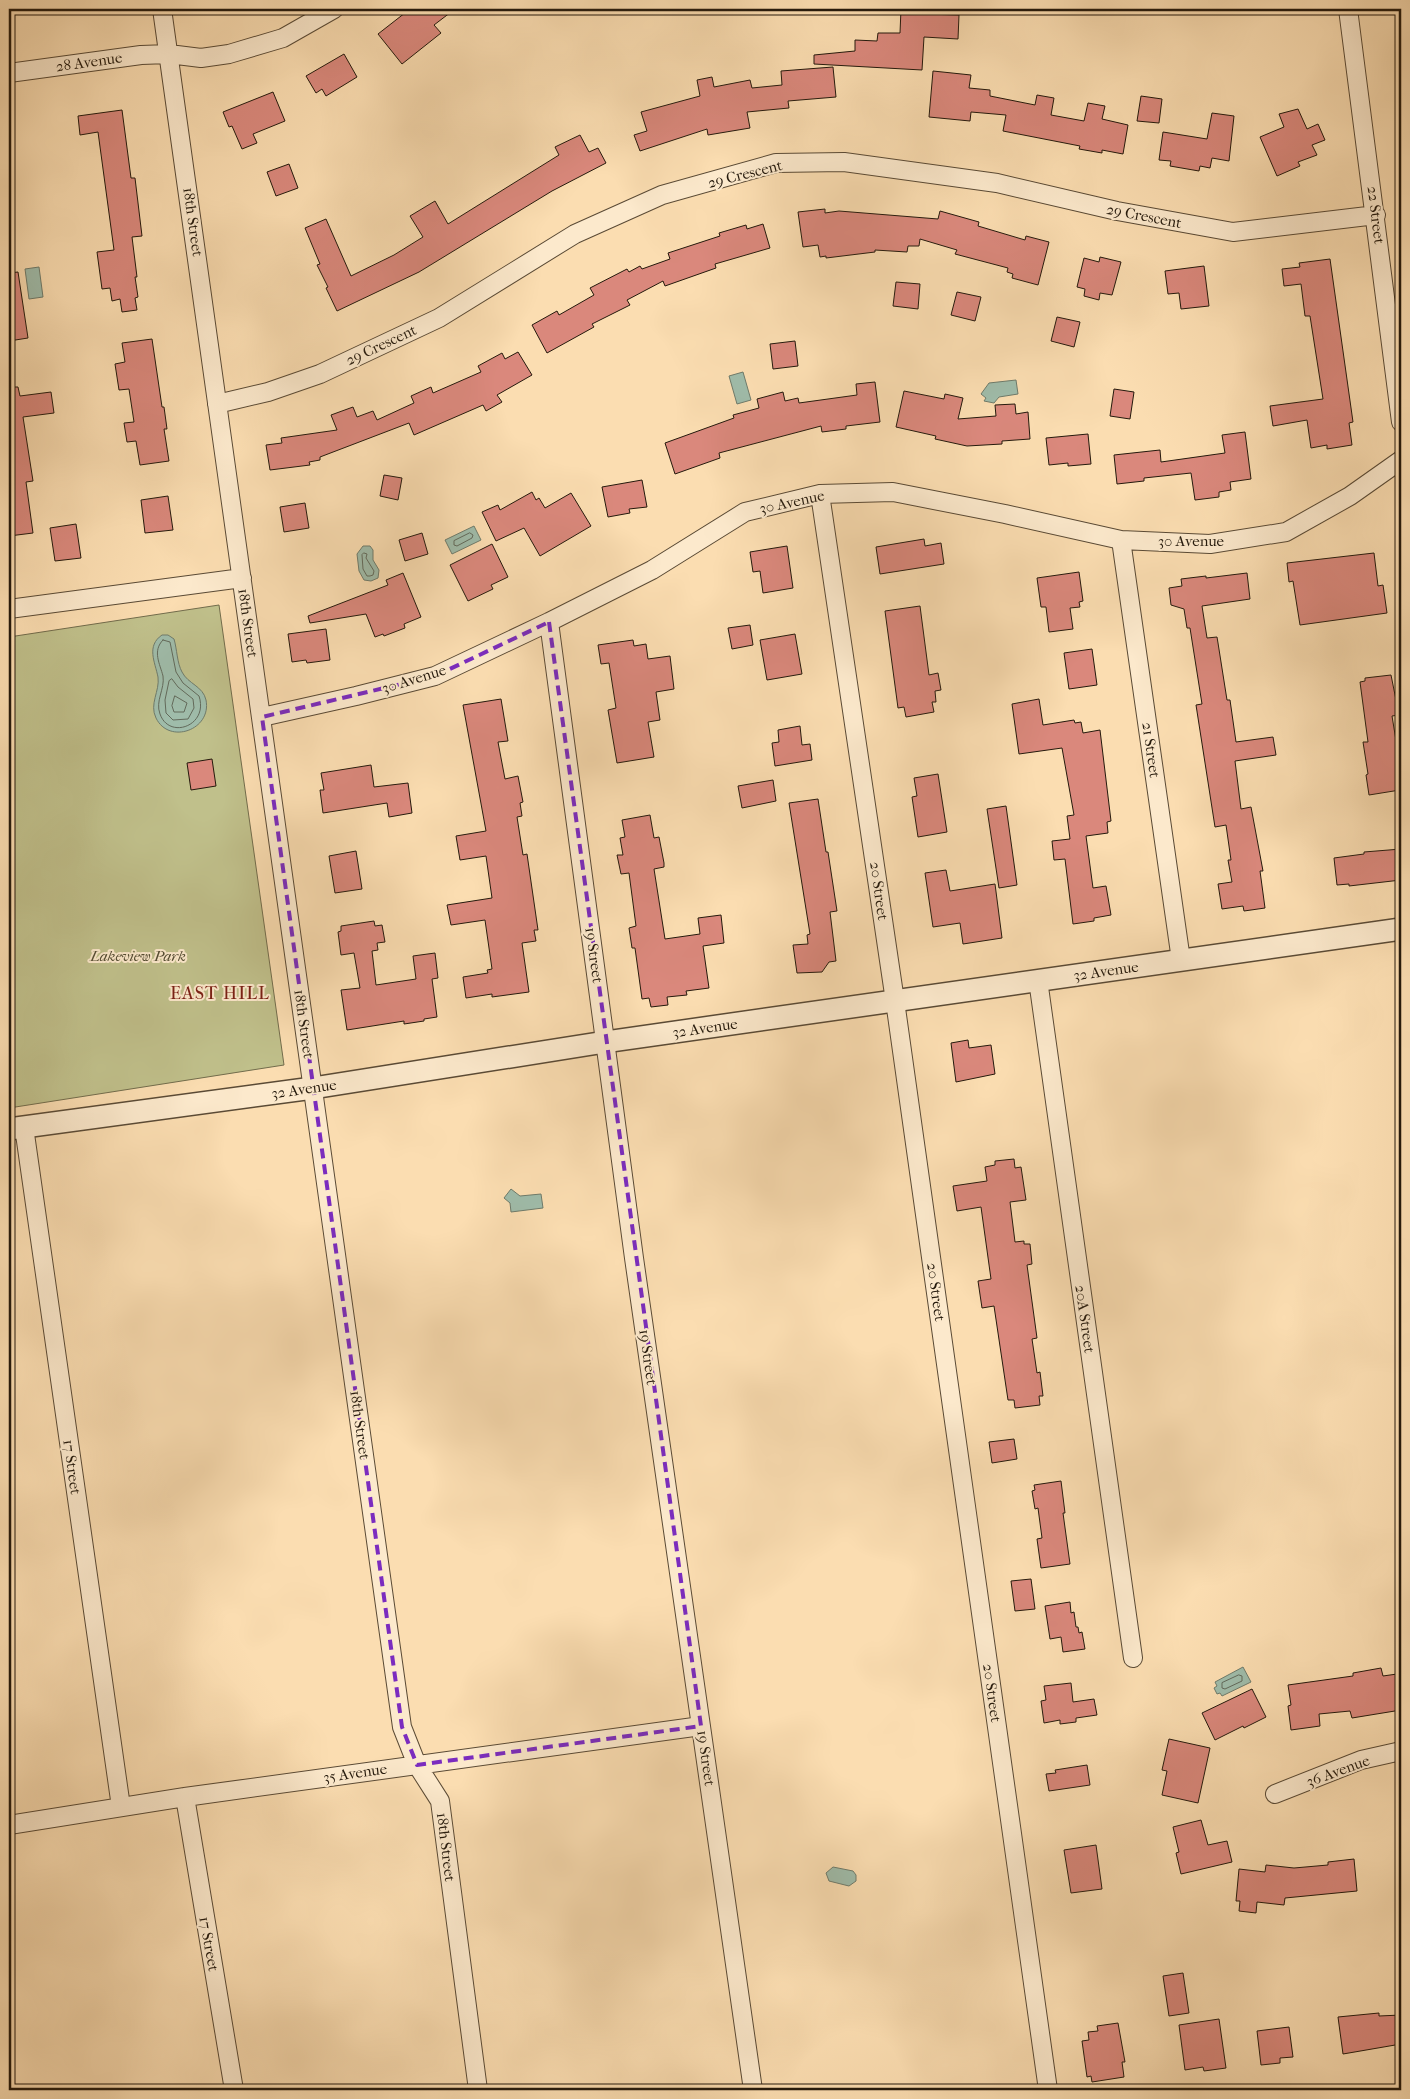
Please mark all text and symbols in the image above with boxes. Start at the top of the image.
street label: 28 Avenue [55,48,124,76]
street label: 29 Crescent [706,156,785,192]
street label: 22 Street [1364,185,1389,246]
street label: 18th Street [179,186,207,258]
street label: 29 Crescent [1105,200,1184,232]
street label: 29 Crescent [343,320,420,369]
street label: 30 Avenue [758,486,827,518]
street label: 30 Avenue [1158,532,1225,550]
street label: 18th Street [234,587,262,659]
street label: 30 Avenue [380,661,449,697]
street label: 21 Street [1138,721,1164,780]
street label: 20 Street [866,861,892,922]
street label: 19 Street [581,926,607,985]
park label: Lakeview Park [89,947,186,965]
street label: 32 Avenue [1072,957,1140,984]
district label: EAST HILL [170,983,270,1004]
street label: 18th Street [290,988,318,1060]
street label: 32 Avenue [671,1014,739,1041]
street label: 32 Avenue [270,1075,338,1102]
street label: 20 Street [923,1262,949,1323]
street label: 20A Street [1071,1284,1099,1355]
street label: 19 Street [635,1328,661,1387]
street label: 18th Street [346,1389,374,1461]
street label: 17 Street [59,1438,85,1496]
street label: 20 Street [979,1663,1005,1724]
street label: 19 Street [693,1729,719,1788]
street label: 36 Avenue [1304,1751,1373,1791]
street label: 35 Avenue [322,1760,389,1786]
street label: 18th Street [433,1811,459,1883]
street label: 17 Street [195,1915,223,1973]

